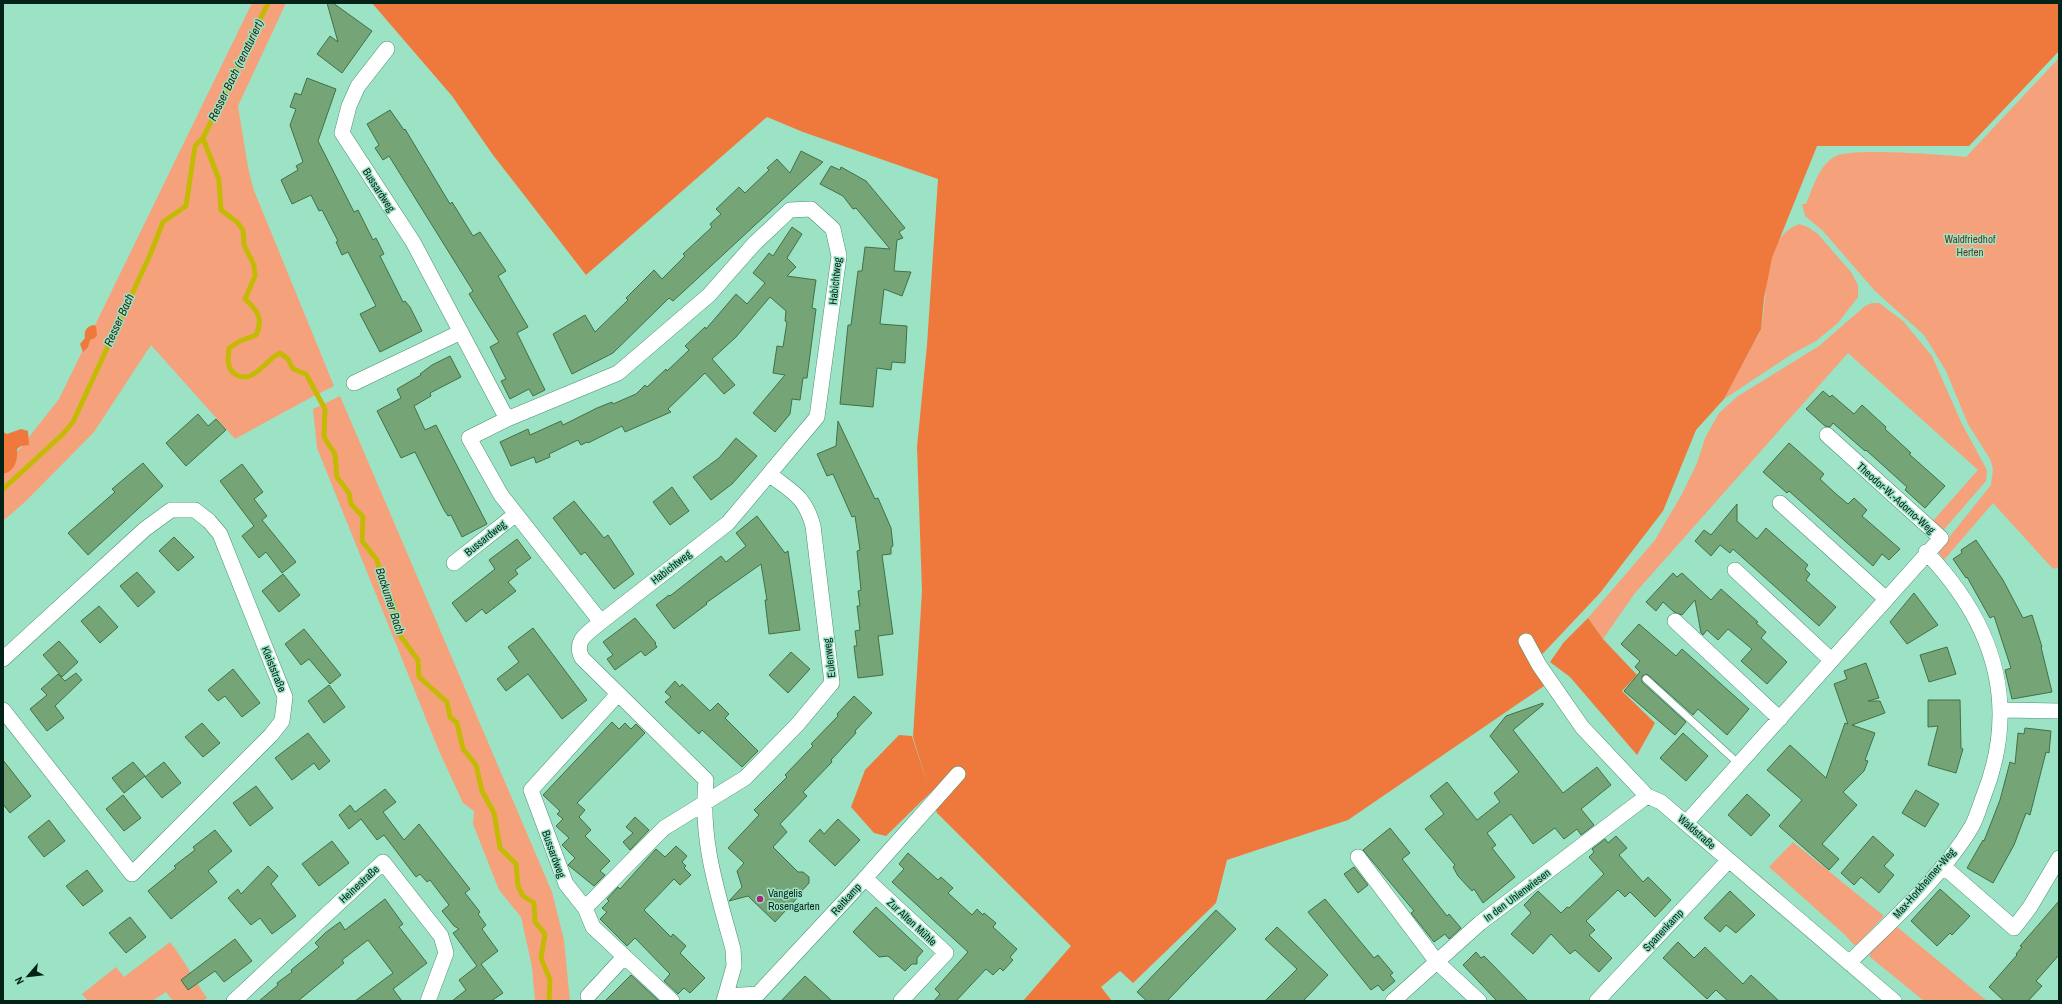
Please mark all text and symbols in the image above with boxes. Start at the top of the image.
water label: Resser Bach (renaturiert) [204,17,268,123]
street label: Bussardweg [360,165,398,215]
park label: Waldfriedhof Herten [1945,232,1996,259]
street label: Habichtweg [826,257,844,305]
water label: Resser Bach [100,291,138,349]
street label: Theodor-W.-Adorno-Weg [1854,459,1938,537]
street label: Bussardweg [461,517,509,559]
street label: Habichtweg [648,547,694,587]
water label: Backumer Bach [372,565,408,637]
street label: Eulenweg [820,637,838,679]
street label: Kleiststraße [258,644,290,694]
street label: Waldstraße [1675,812,1719,852]
street label: Bussardweg [539,828,569,880]
street label: Max-Horkheimer-Weg [1890,845,1958,921]
street label: Heinestraße [336,862,382,906]
street label: In den Uhlenwiesen [1481,865,1553,925]
street label: Reitkamp [828,880,864,918]
place label: Vangelis Rosengarten [768,886,820,913]
marker: Vangelis Rosengarten [755,894,765,904]
street label: Zur Alten Mühle [884,895,940,949]
street label: Spanenkamp [1640,906,1686,954]
north arrow [8,956,48,996]
text: N [11,975,27,987]

